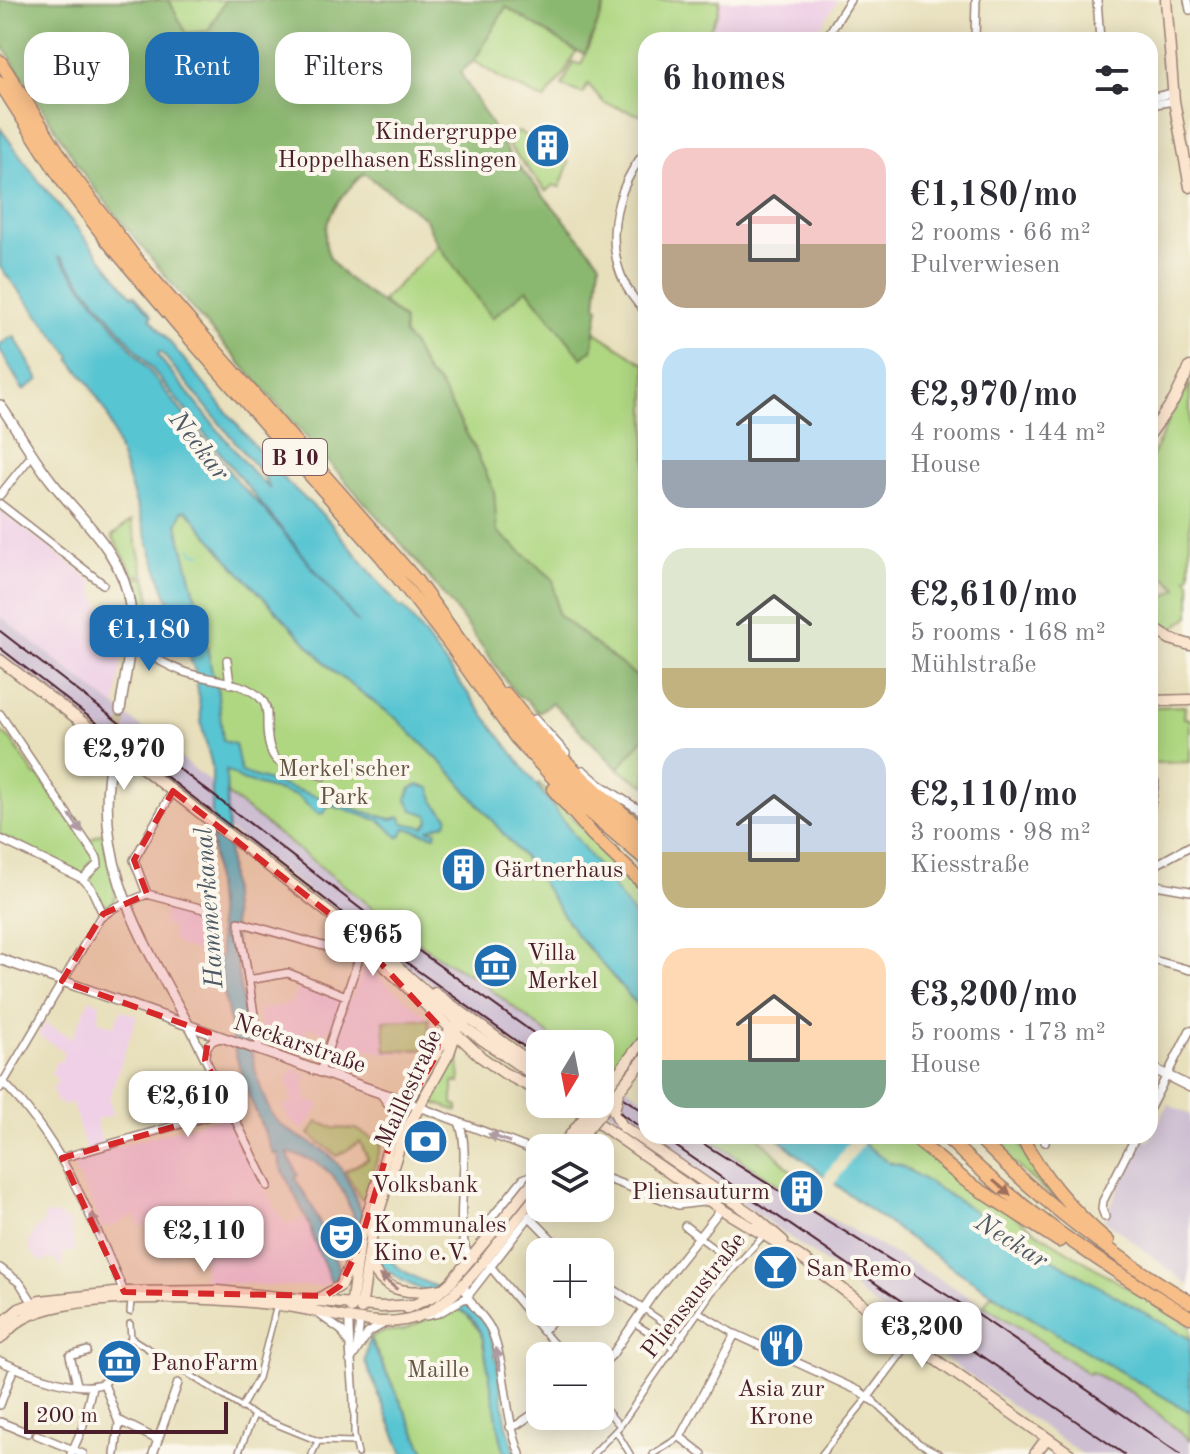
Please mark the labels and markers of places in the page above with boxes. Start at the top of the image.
place label: Kindergruppe Hoppelhasen Esslingen [277,121,517,173]
building icon: Kindergruppe Hoppelhasen Esslingen [524,121,572,169]
pin: €1,180 [84,605,214,673]
pin: €2,970 [59,724,189,792]
building icon: Gärtnerhaus [439,845,487,893]
place label: Gärtnerhaus [494,859,623,883]
pin: €965 [326,910,420,978]
museum icon: Villa Merkel [472,942,520,990]
place label: Villa Merkel [527,942,598,994]
pin: €2,610 [123,1071,253,1139]
bank icon: Volksbank [401,1118,449,1166]
building icon: Pliensauturm [777,1167,825,1215]
place label: Volksbank [371,1174,479,1198]
place label: Pliensauturm [632,1181,770,1205]
pin: €2,110 [139,1206,269,1274]
theatre icon: Kommunales Kino e.V. [318,1214,366,1262]
place label: Kommunales Kino e.V. [373,1214,507,1266]
bar icon: San Remo [751,1244,799,1292]
place label: San Remo [806,1258,912,1282]
pin: €3,200 [857,1302,987,1370]
restaurant icon: Asia zur Krone [757,1322,805,1370]
museum icon: PanoFarm [96,1338,144,1386]
place label: PanoFarm [151,1352,258,1376]
place label: Asia zur Krone [737,1378,825,1430]

